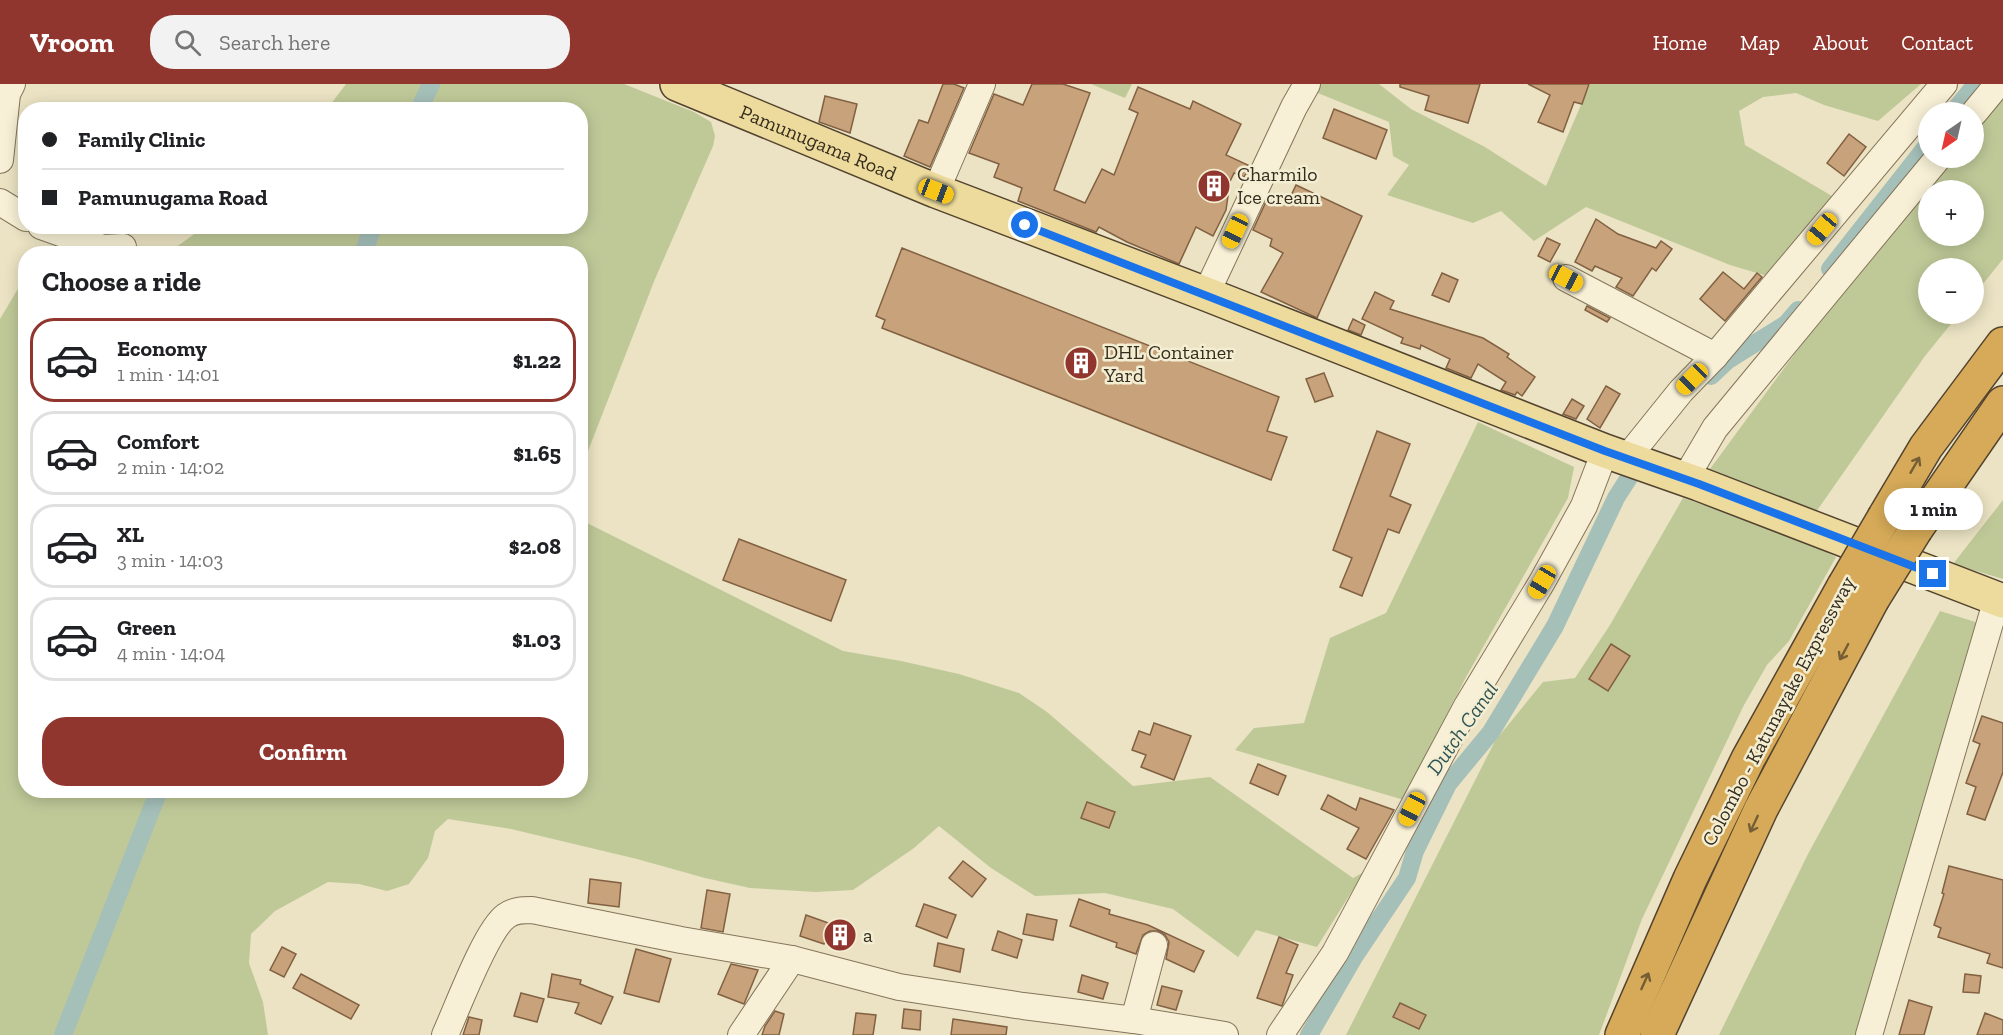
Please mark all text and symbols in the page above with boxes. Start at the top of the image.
search box [150,15,570,69]
text: Vroom [30,26,114,59]
icon: search [171,26,204,59]
text: Search here [219,29,330,56]
text: Home [1653,30,1707,55]
text: Map [1740,30,1780,55]
text: About [1813,30,1868,55]
text: Contact [1901,30,1973,55]
street label: Pamunugama Road [736,99,900,185]
north arrow [1918,102,1984,168]
map controls [1918,102,1984,324]
text: Family Clinic [78,126,205,153]
place label: Charmilo Ice cream [1237,162,1321,209]
building icon: Charmilo Ice cream [1196,168,1232,204]
car [916,176,956,206]
button: + [1918,180,1984,246]
text: Pamunugama Road [78,184,267,211]
car [1804,209,1840,249]
route start [1011,211,1038,238]
car [1219,211,1251,251]
button: − [1918,258,1984,324]
car [1546,262,1586,294]
text: Choose a ride [42,266,201,298]
icon: car [45,333,99,387]
text: Economy [117,335,207,362]
place label: DHL Container Yard [1103,340,1235,387]
building icon: DHL Container Yard [1063,345,1099,381]
text: $1.22 [513,347,561,374]
car [1673,360,1711,398]
text: 1 min · 14:01 [117,362,219,386]
icon: car [45,426,99,480]
text: Comfort [117,428,199,455]
text: $1.65 [513,440,561,467]
text: 2 min · 14:02 [117,455,224,479]
one-way arrow [1909,457,1921,474]
callout: 1 min [1884,487,1982,529]
text: 1 min [1910,497,1957,521]
icon: car [45,519,99,573]
text: XL [117,521,144,548]
text: $2.08 [509,533,561,560]
text: 3 min · 14:03 [117,548,223,572]
route end [1919,560,1946,587]
car [1525,562,1559,602]
street label: Colombo - Katunayake Expressway [1697,571,1860,850]
icon: car [45,612,99,666]
text: Green [117,614,176,641]
text: $1.03 [512,626,561,653]
text: 4 min · 14:04 [117,641,225,665]
one-way arrow [1838,643,1850,660]
water label: Dutch Canal [1421,677,1503,779]
button: Confirm [42,717,564,786]
car [1396,789,1428,829]
one-way arrow [1747,815,1759,833]
building icon: a [822,917,858,953]
place label: a [863,923,873,947]
one-way arrow [1640,973,1651,991]

